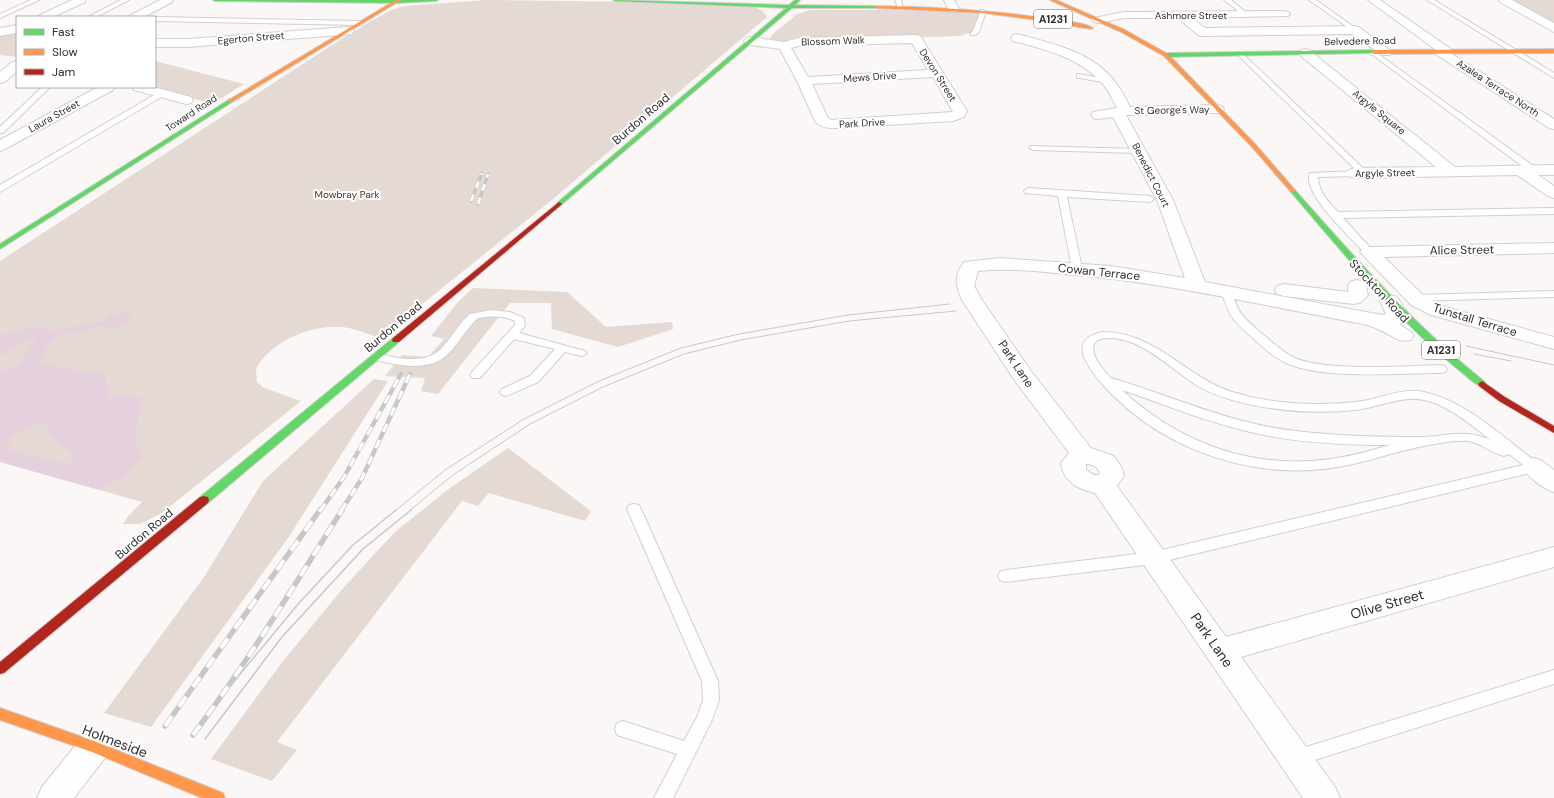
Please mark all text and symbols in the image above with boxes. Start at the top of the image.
street label: Ashmore Street [1155,9,1227,22]
road number: A1231 [1034,10,1072,28]
legend [16,16,156,88]
text: Fast [52,24,75,40]
street label: Egerton Street [217,29,285,47]
street label: Blossom Walk [801,33,865,49]
street label: Belvedere Road [1324,34,1396,48]
text: Slow [52,44,78,60]
street label: Devon Street [917,46,959,104]
street label: Azalea Terrace North [1454,56,1542,120]
text: Jam [52,64,75,80]
street label: Mews Drive [843,69,897,85]
street label: Argyle Square [1350,87,1408,137]
street label: Burdon Road [609,90,673,148]
street label: Toward Road [163,91,219,135]
street label: Laura Street [26,97,82,135]
street label: St George's Way [1134,103,1210,117]
street label: Park Drive [839,115,886,131]
street label: Benedict Court [1129,141,1173,209]
street label: Argyle Street [1355,166,1415,180]
park label: Mowbray Park [315,188,380,201]
street label: Alice Street [1430,241,1495,259]
street label: Stockton Road [1345,256,1413,326]
street label: Cowan Terrace [1057,260,1141,284]
street label: Burdon Road [361,298,425,356]
street label: Tunstall Terrace [1431,300,1519,340]
street label: Park Lane [994,337,1038,391]
road number: A1231 [1422,341,1460,359]
street label: Burdon Road [112,505,176,563]
street label: Olive Street [1348,585,1426,623]
street label: Park Lane [1187,609,1237,671]
street label: Holmeside [80,720,150,762]

